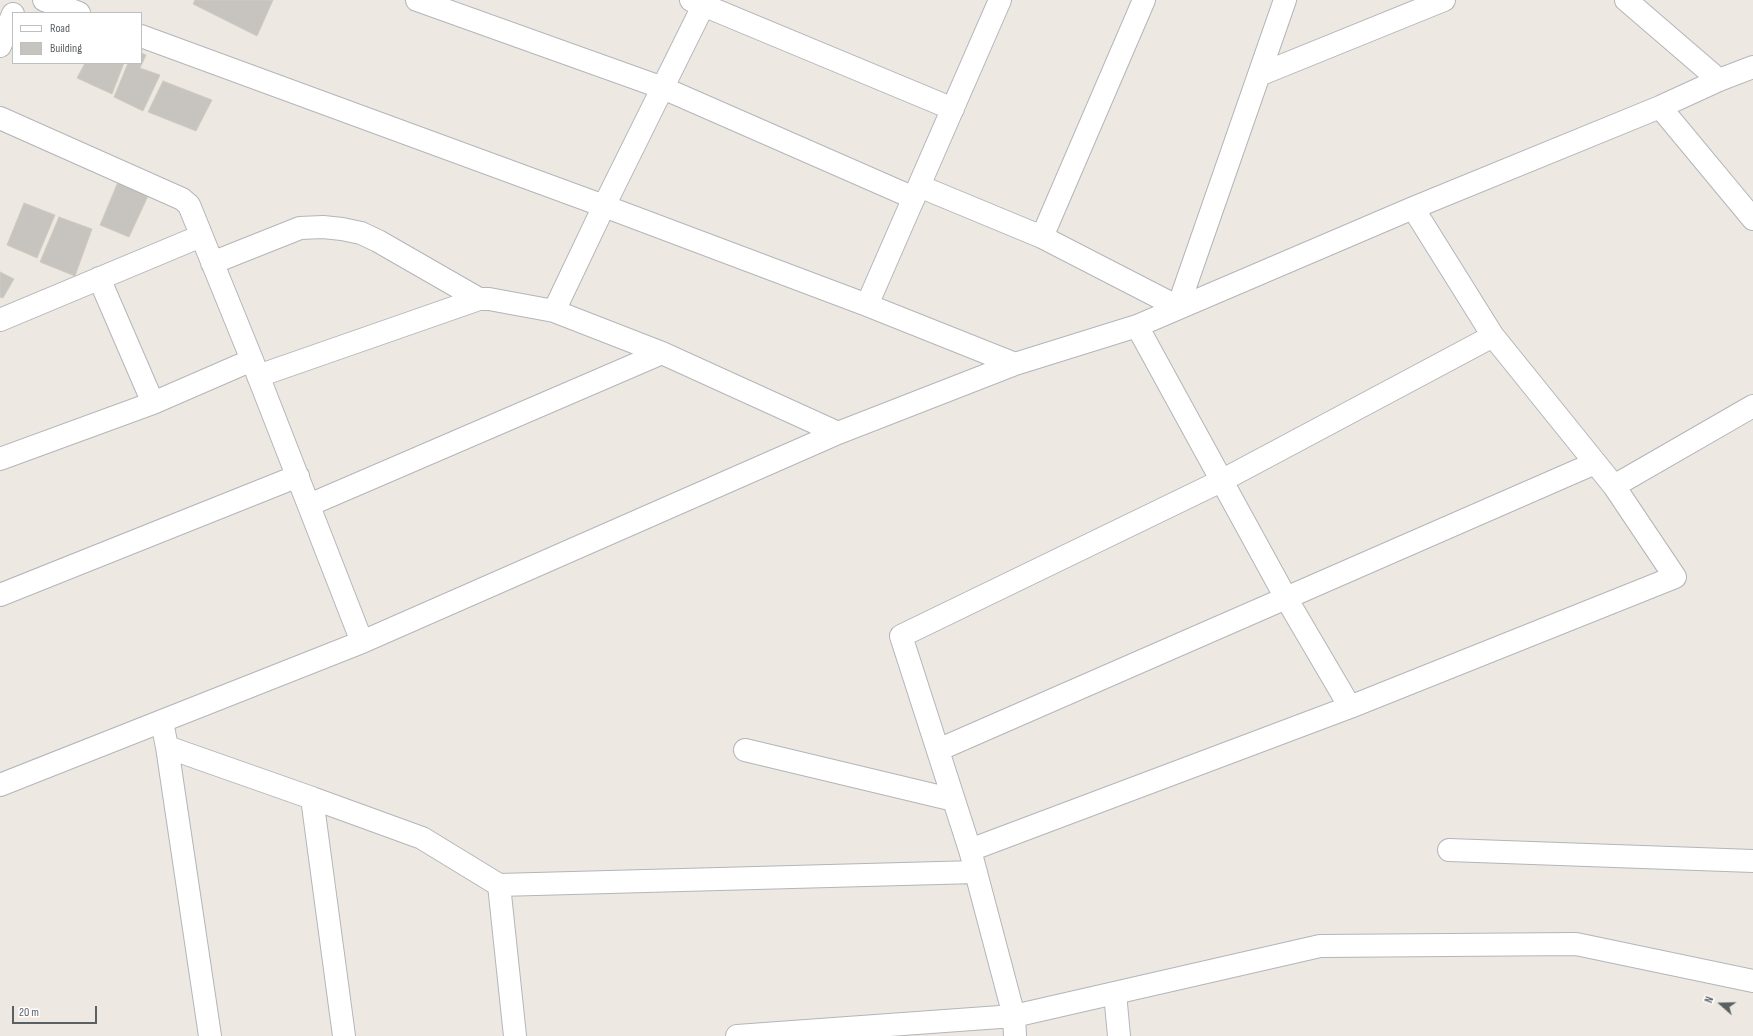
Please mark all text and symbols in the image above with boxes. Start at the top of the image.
legend [12,12,142,64]
text: Road [50,21,70,36]
text: Building [50,41,82,56]
north arrow [1701,984,1741,1024]
text: N [1702,995,1716,1005]
scale bar [14,998,99,1024]
text: 20 m [19,1005,39,1020]

